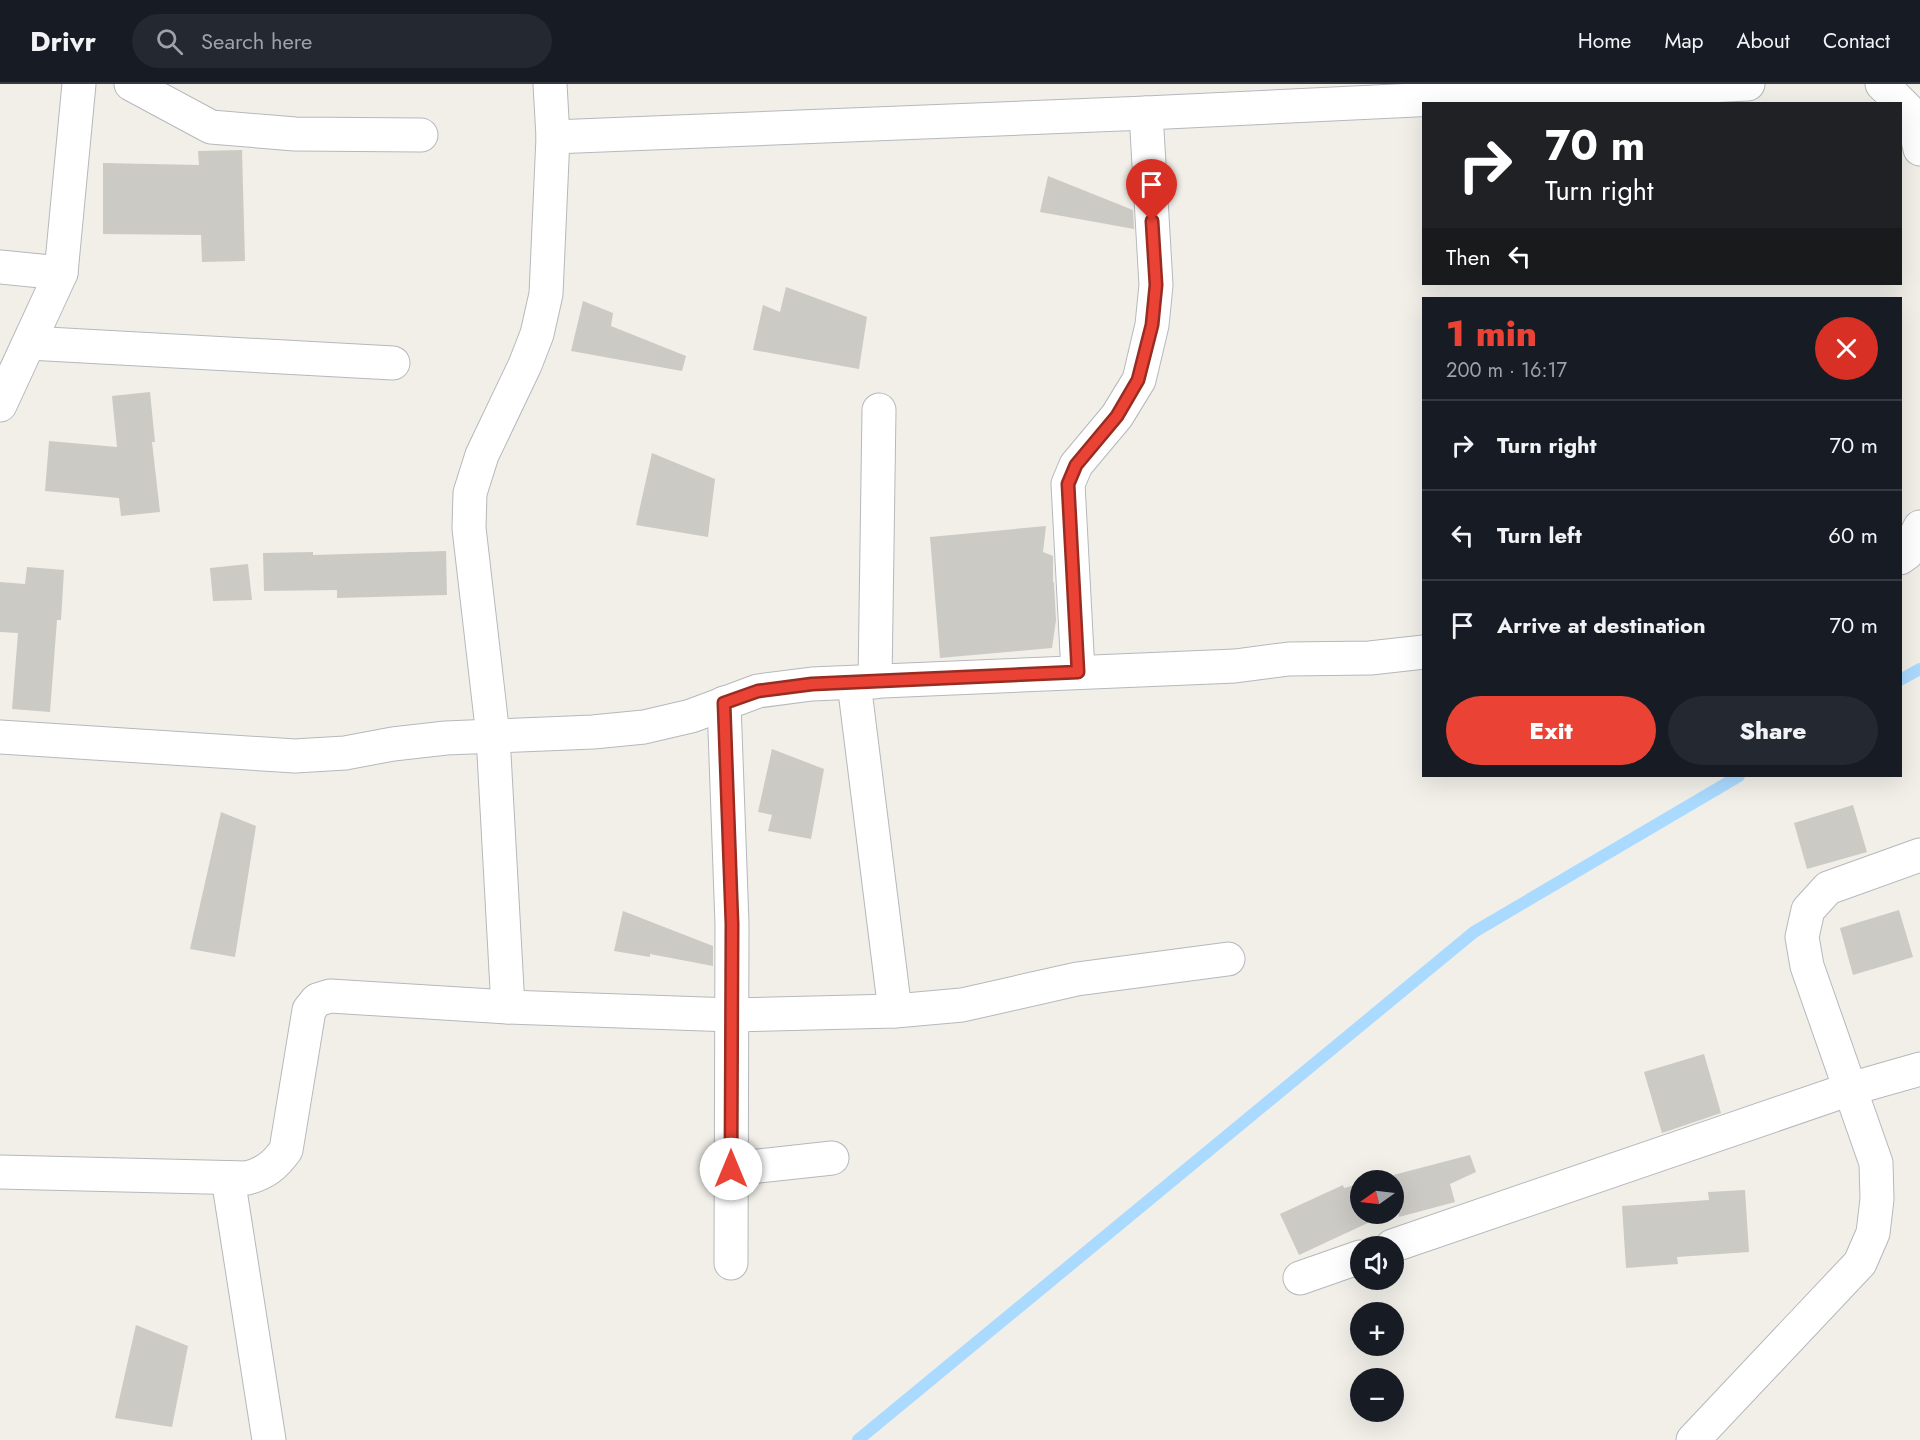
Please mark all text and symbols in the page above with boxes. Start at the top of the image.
search box [132,14,552,68]
text: Drivr [30,21,96,62]
icon: search [153,25,186,58]
text: Search here [201,25,312,57]
text: Home [1578,26,1631,56]
text: Map [1664,26,1704,56]
text: About [1737,26,1790,56]
text: Contact [1823,26,1890,56]
text: 70 m [1545,115,1645,176]
icon: right [1446,126,1524,204]
pin [1126,159,1177,221]
icon: arrive [1135,168,1168,201]
text: Turn right [1545,171,1653,210]
icon: left [1503,240,1536,273]
text: Then [1446,241,1491,273]
text: 1 min [1446,307,1537,359]
button: close [1815,317,1878,380]
text: 200 m · 16:17 [1446,356,1567,385]
icon: right [1446,429,1479,462]
text: Turn right [1497,429,1597,461]
text: 70 m [1829,429,1878,461]
icon: left [1446,519,1479,552]
text: Turn left [1497,519,1582,551]
text: 60 m [1828,519,1878,551]
icon: arrive [1446,609,1479,642]
text: Arrive at destination [1497,609,1706,641]
text: 70 m [1829,609,1878,641]
button: Exit [1446,696,1656,765]
button: Share [1668,696,1878,765]
position arrow [699,1137,763,1201]
north arrow [1350,1170,1404,1224]
map controls [1350,1170,1404,1422]
button: sound [1350,1236,1404,1290]
button: + [1350,1302,1404,1356]
button: − [1350,1368,1404,1422]

